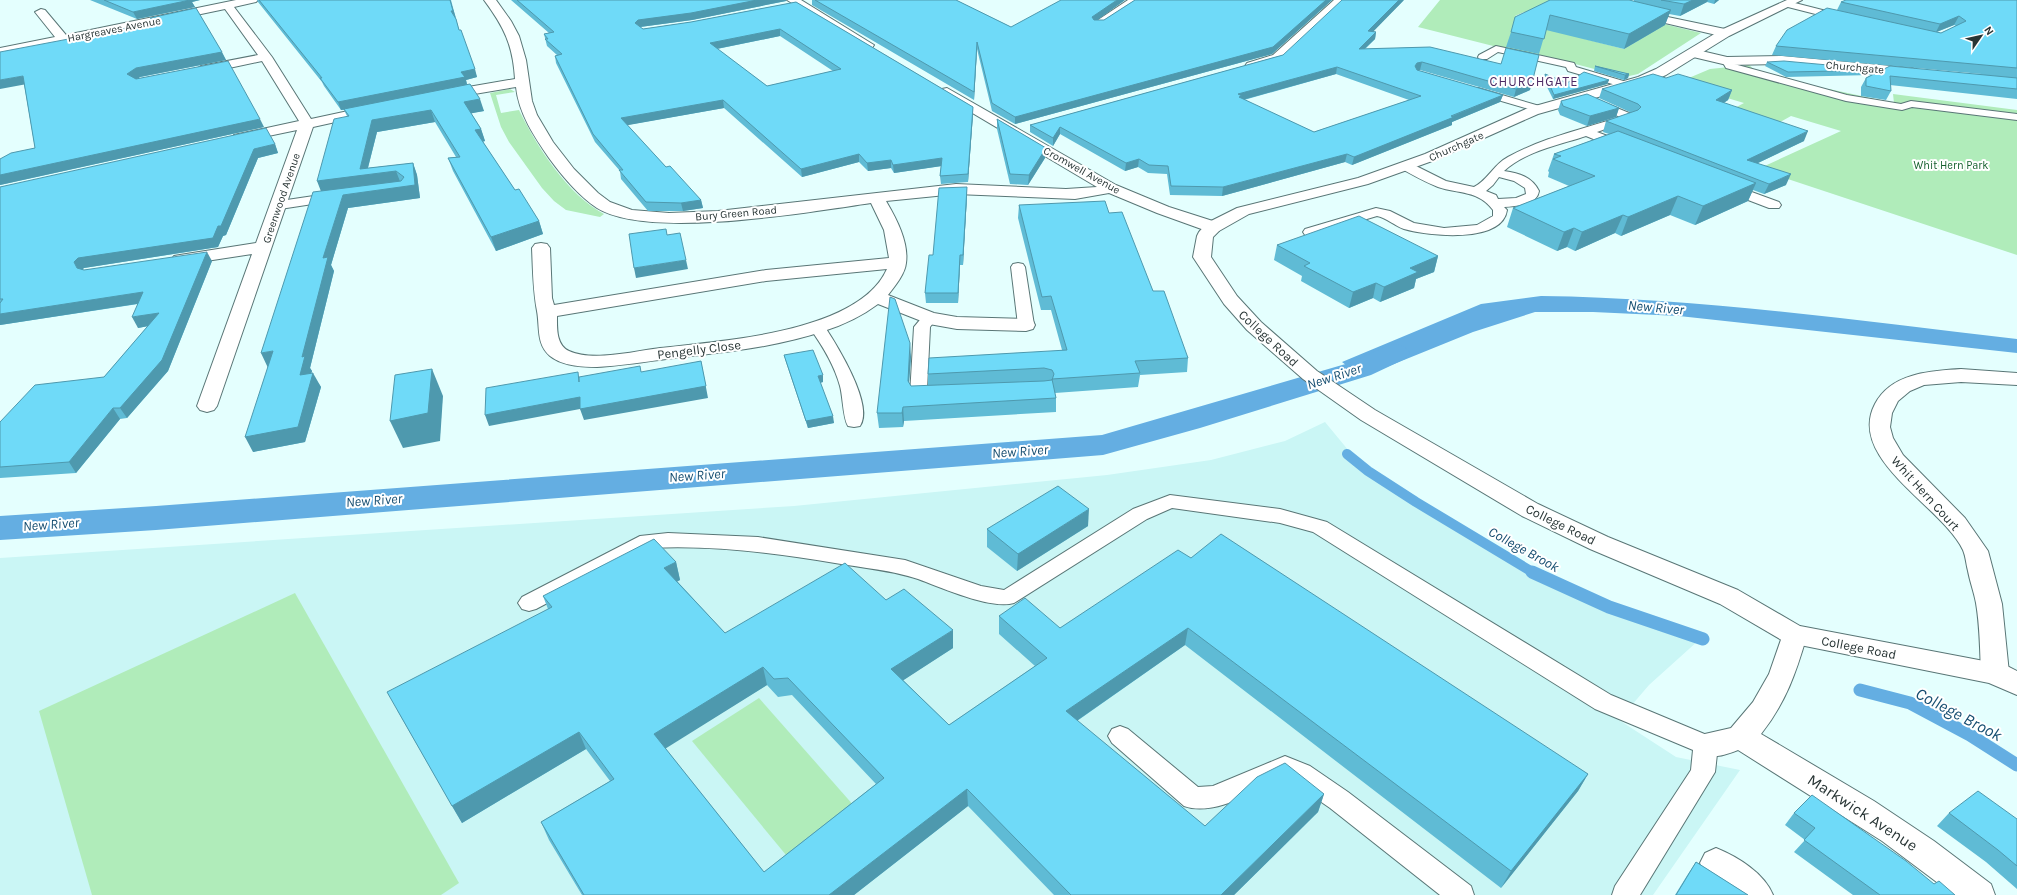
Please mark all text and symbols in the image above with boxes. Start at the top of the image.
street label: Hargreaves Avenue [66,14,162,45]
north arrow [1961,16,2001,56]
text: N [1981,24,1996,38]
street label: Churchgate [1825,58,1885,77]
district label: CHURCHGATE [1490,74,1578,89]
street label: Churchgate [1427,129,1486,164]
street label: Cromwell Avenue [1041,144,1123,197]
street label: Greenwood Avenue [260,151,303,245]
park label: Whit Hern Park [1913,159,1989,172]
street label: Bury Green Road [695,203,778,224]
water label: New River [1627,297,1686,319]
street label: College Road [1236,307,1302,370]
street label: Pengelly Close [656,337,742,362]
water label: New River [1305,359,1365,393]
water label: New River [991,441,1050,462]
street label: Whit Hern Court [1888,453,1963,534]
water label: New River [668,465,727,486]
water label: New River [345,490,404,511]
street label: College Road [1523,501,1598,548]
water label: New River [22,514,81,535]
water label: College Brook [1485,523,1563,576]
street label: College Road [1820,633,1898,662]
water label: College Brook [1912,683,2006,745]
street label: Markwick Avenue [1804,770,1921,855]

